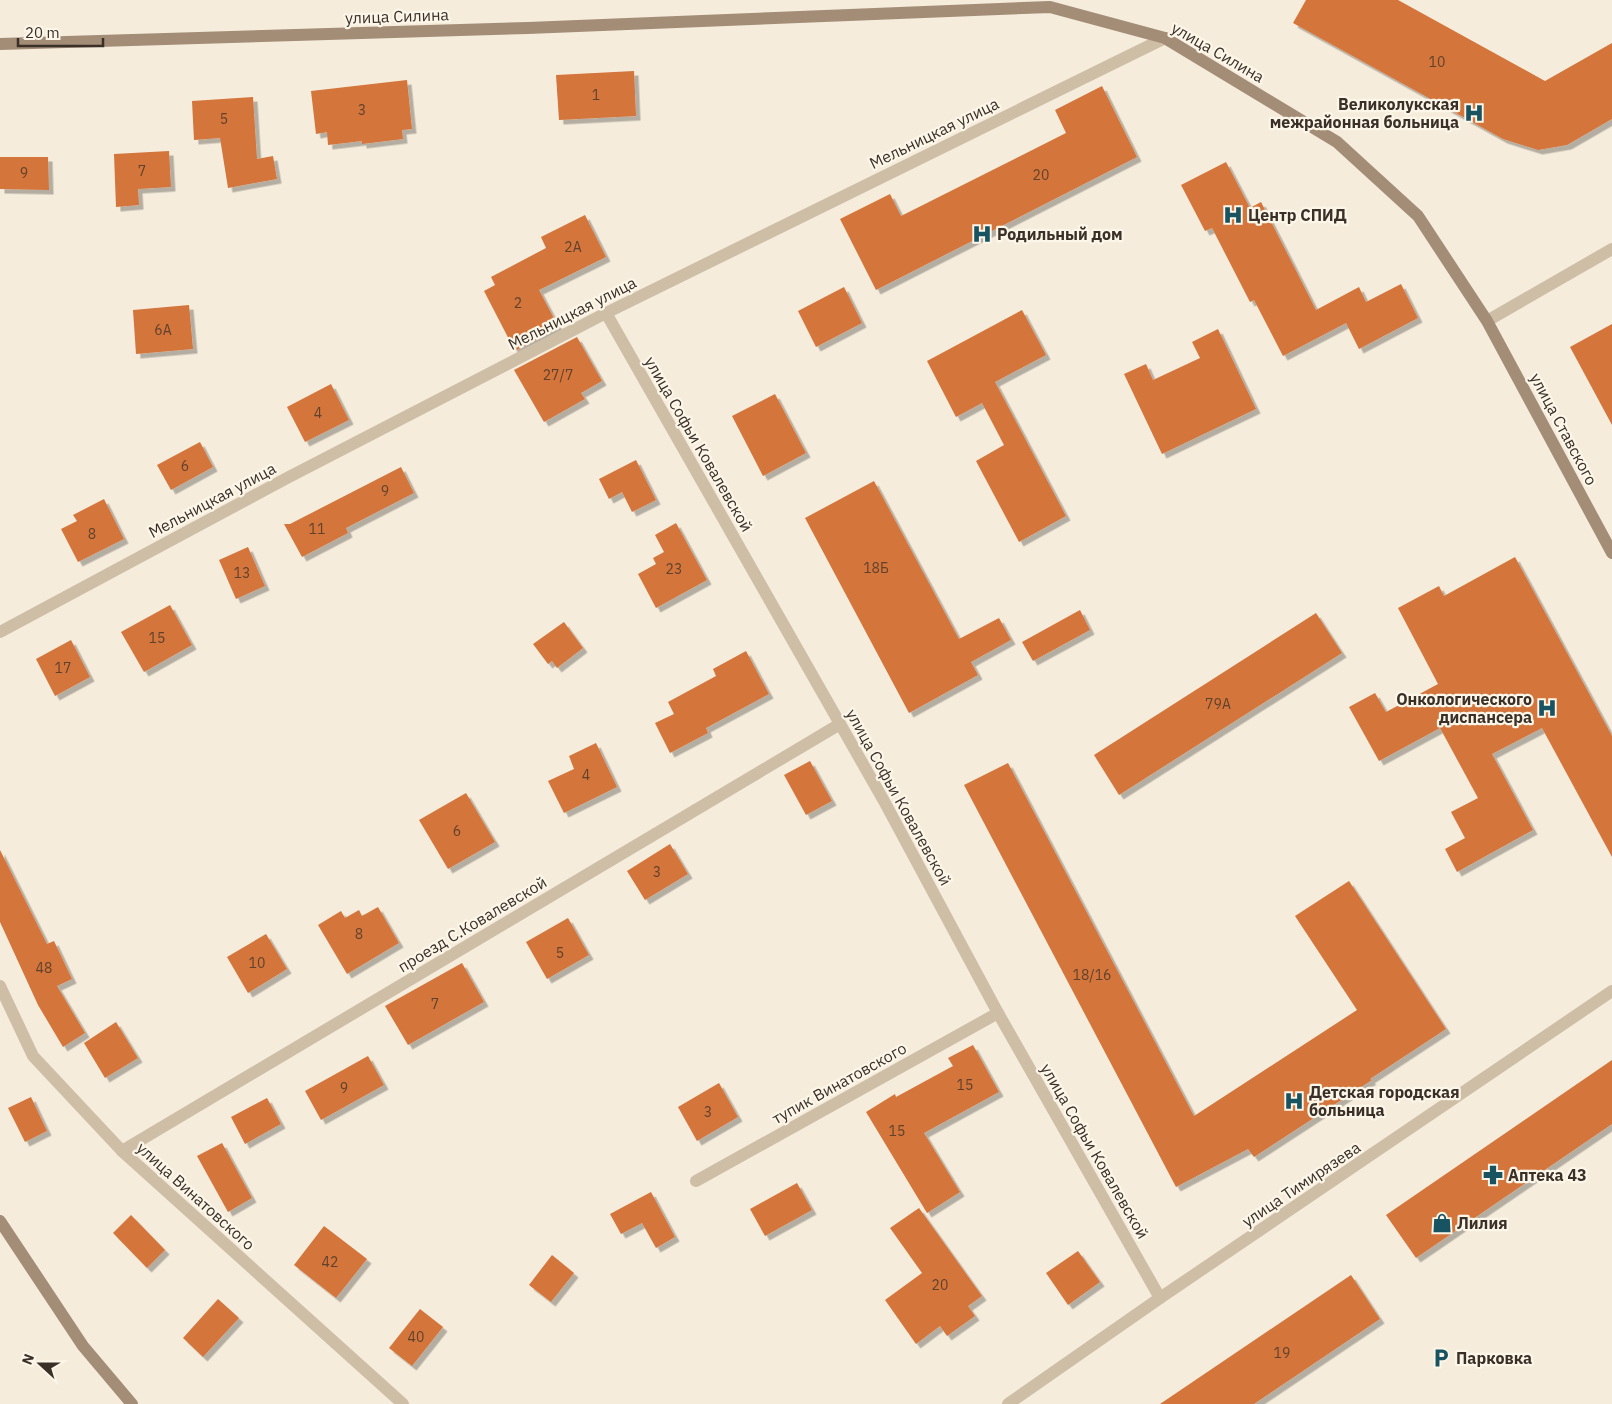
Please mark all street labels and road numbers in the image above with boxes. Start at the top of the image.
street label: улица Силина [345,4,450,28]
street label: улица Силина [1168,17,1268,87]
street label: Мельницкая улица [866,93,1002,173]
street label: Мельницкая улица [504,272,640,354]
street label: улица Софьи Ковалевской [641,353,757,535]
street label: улица Ставского [1526,370,1602,488]
street label: Мельницкая улица [145,458,280,542]
street label: улица Софьи Ковалевской [842,705,956,889]
street label: проезд С.Ковалевской [394,872,550,976]
street label: тупик Винатовского [768,1038,910,1128]
street label: улица Софьи Ковалевской [1037,1060,1153,1242]
street label: улица Тимирязева [1238,1137,1364,1231]
street label: улица Винатовского [133,1138,259,1254]

